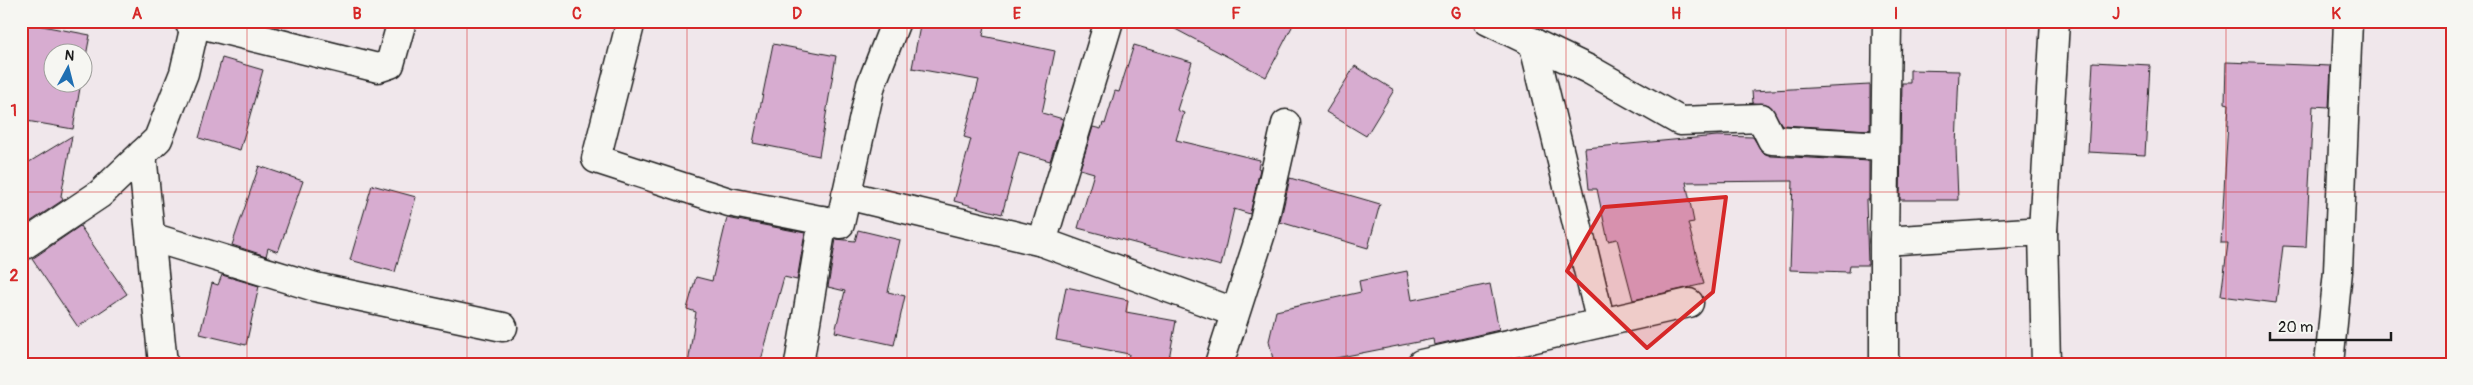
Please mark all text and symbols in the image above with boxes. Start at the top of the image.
text: A [132,4,143,24]
text: B [352,4,362,24]
text: C [572,4,582,24]
text: D [792,4,802,24]
text: E [1013,4,1022,24]
text: F [1231,4,1241,24]
text: G [1451,4,1462,24]
text: H [1671,4,1681,24]
text: I [1894,4,1898,24]
text: J [2112,4,2120,24]
text: K [2331,4,2341,24]
north arrow [42,42,92,92]
text: N [64,47,75,65]
text: 1 [11,101,17,121]
text: 2 [10,266,19,286]
scale bar [2270,310,2392,342]
text: 20 m [2278,318,2313,337]

